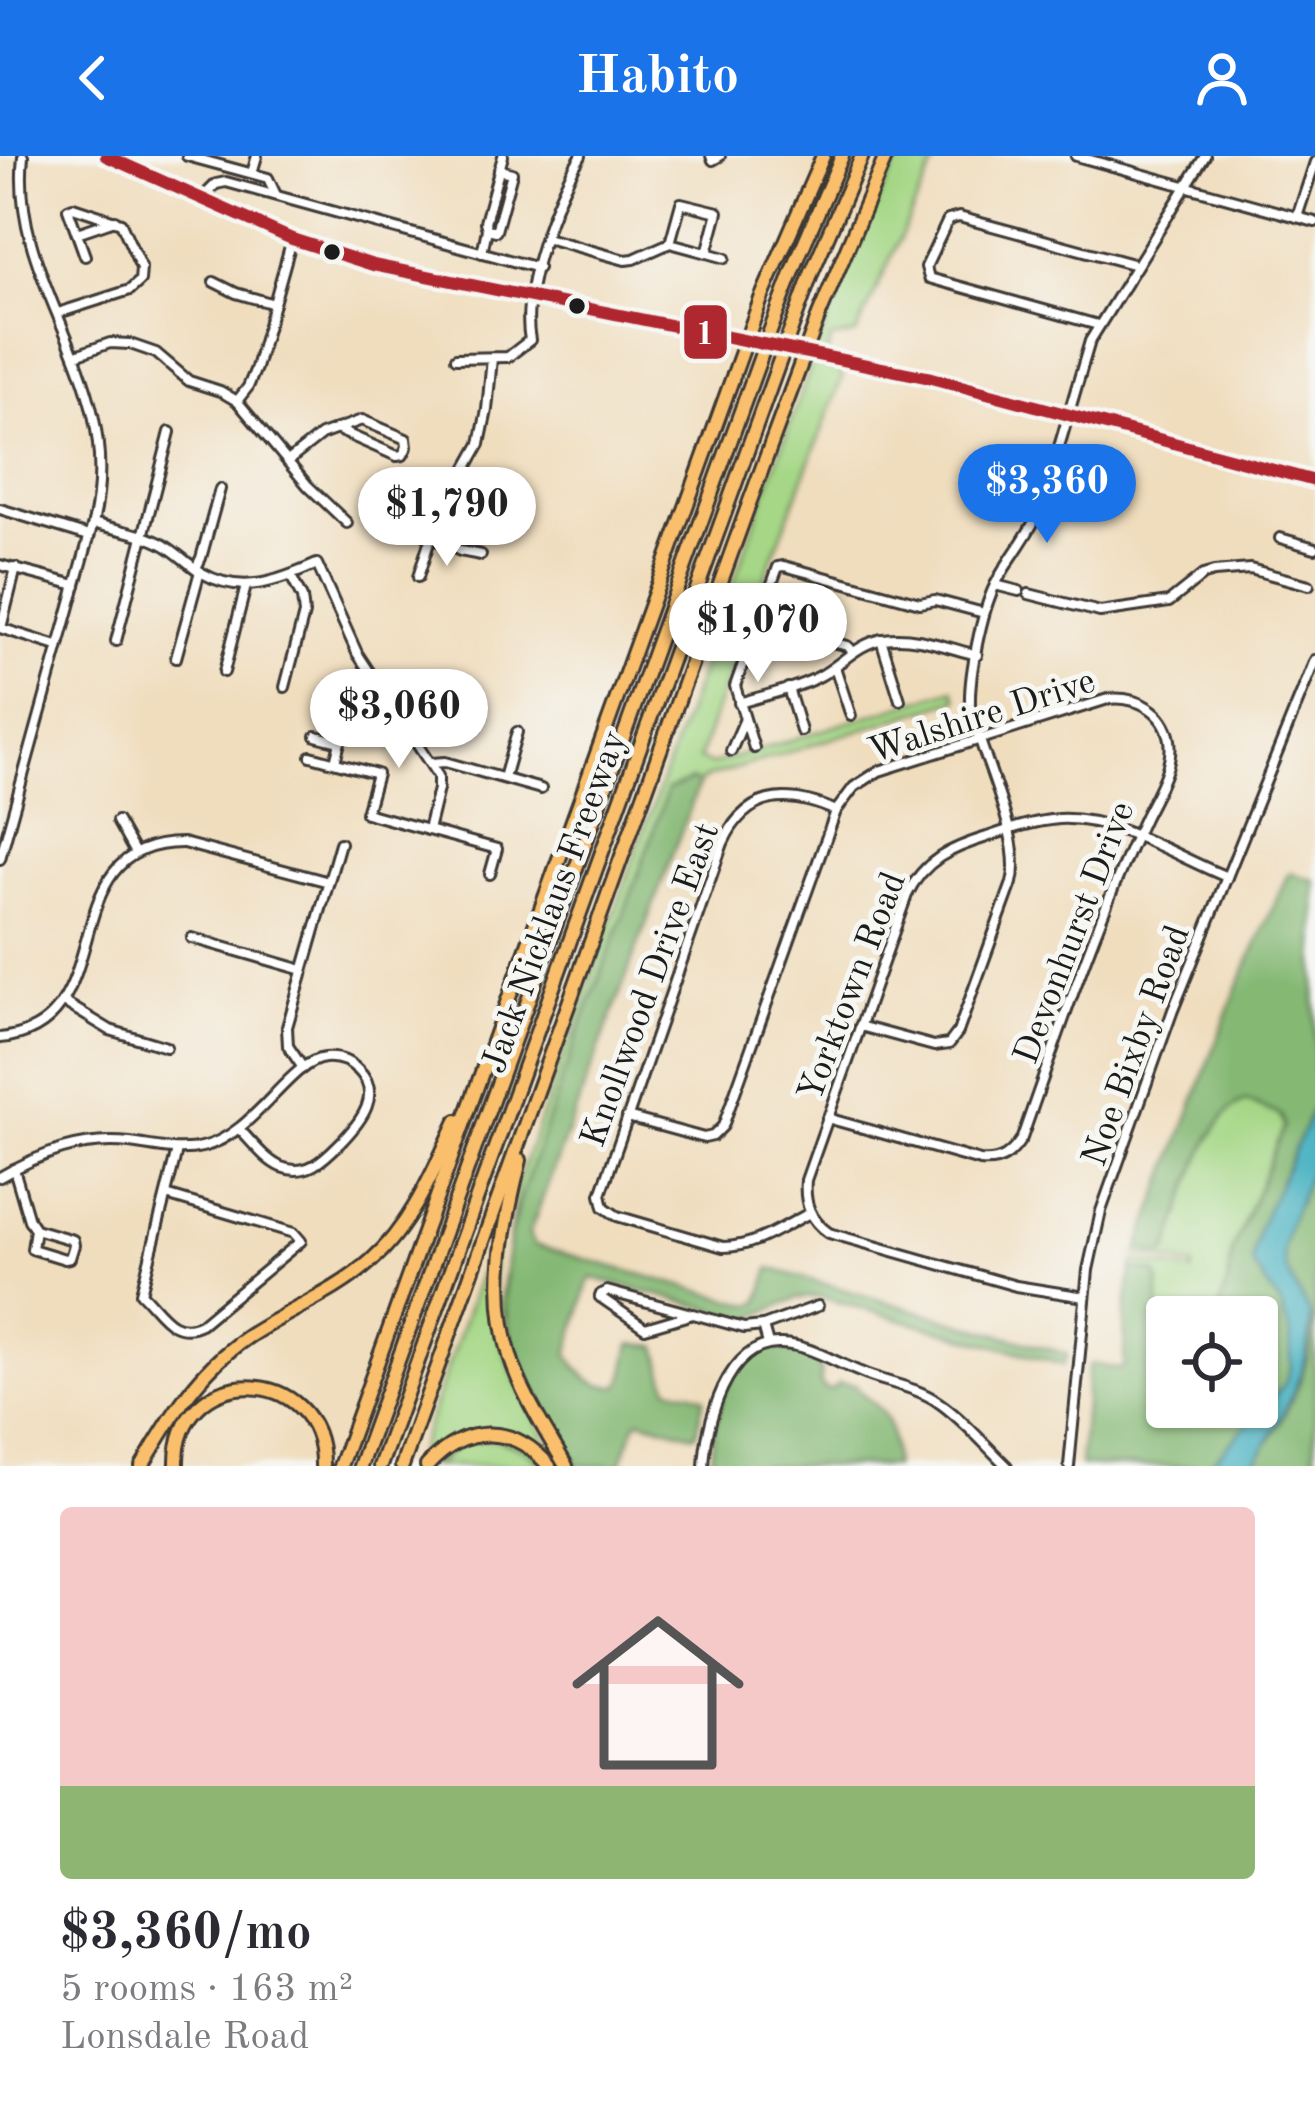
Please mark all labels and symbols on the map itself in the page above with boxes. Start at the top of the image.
unlabelled marker [321,241,343,263]
unlabelled marker [566,295,588,317]
line badge: 1 [682,303,729,361]
text: 1 [695,319,715,352]
pin: $3,360 [949,444,1145,546]
pin: $1,790 [349,467,545,569]
pin: $1,070 [660,583,856,685]
street label: Walshire Drive [865,664,1100,771]
pin: $3,060 [301,669,497,771]
street label: Jack Nicklaus Freeway [477,726,634,1078]
street label: Devonhurst Drive [1009,797,1142,1069]
street label: Knollwood Drive East [576,818,727,1152]
street label: Yorktown Road [793,868,914,1107]
street label: Noe Bixby Road [1078,921,1198,1172]

